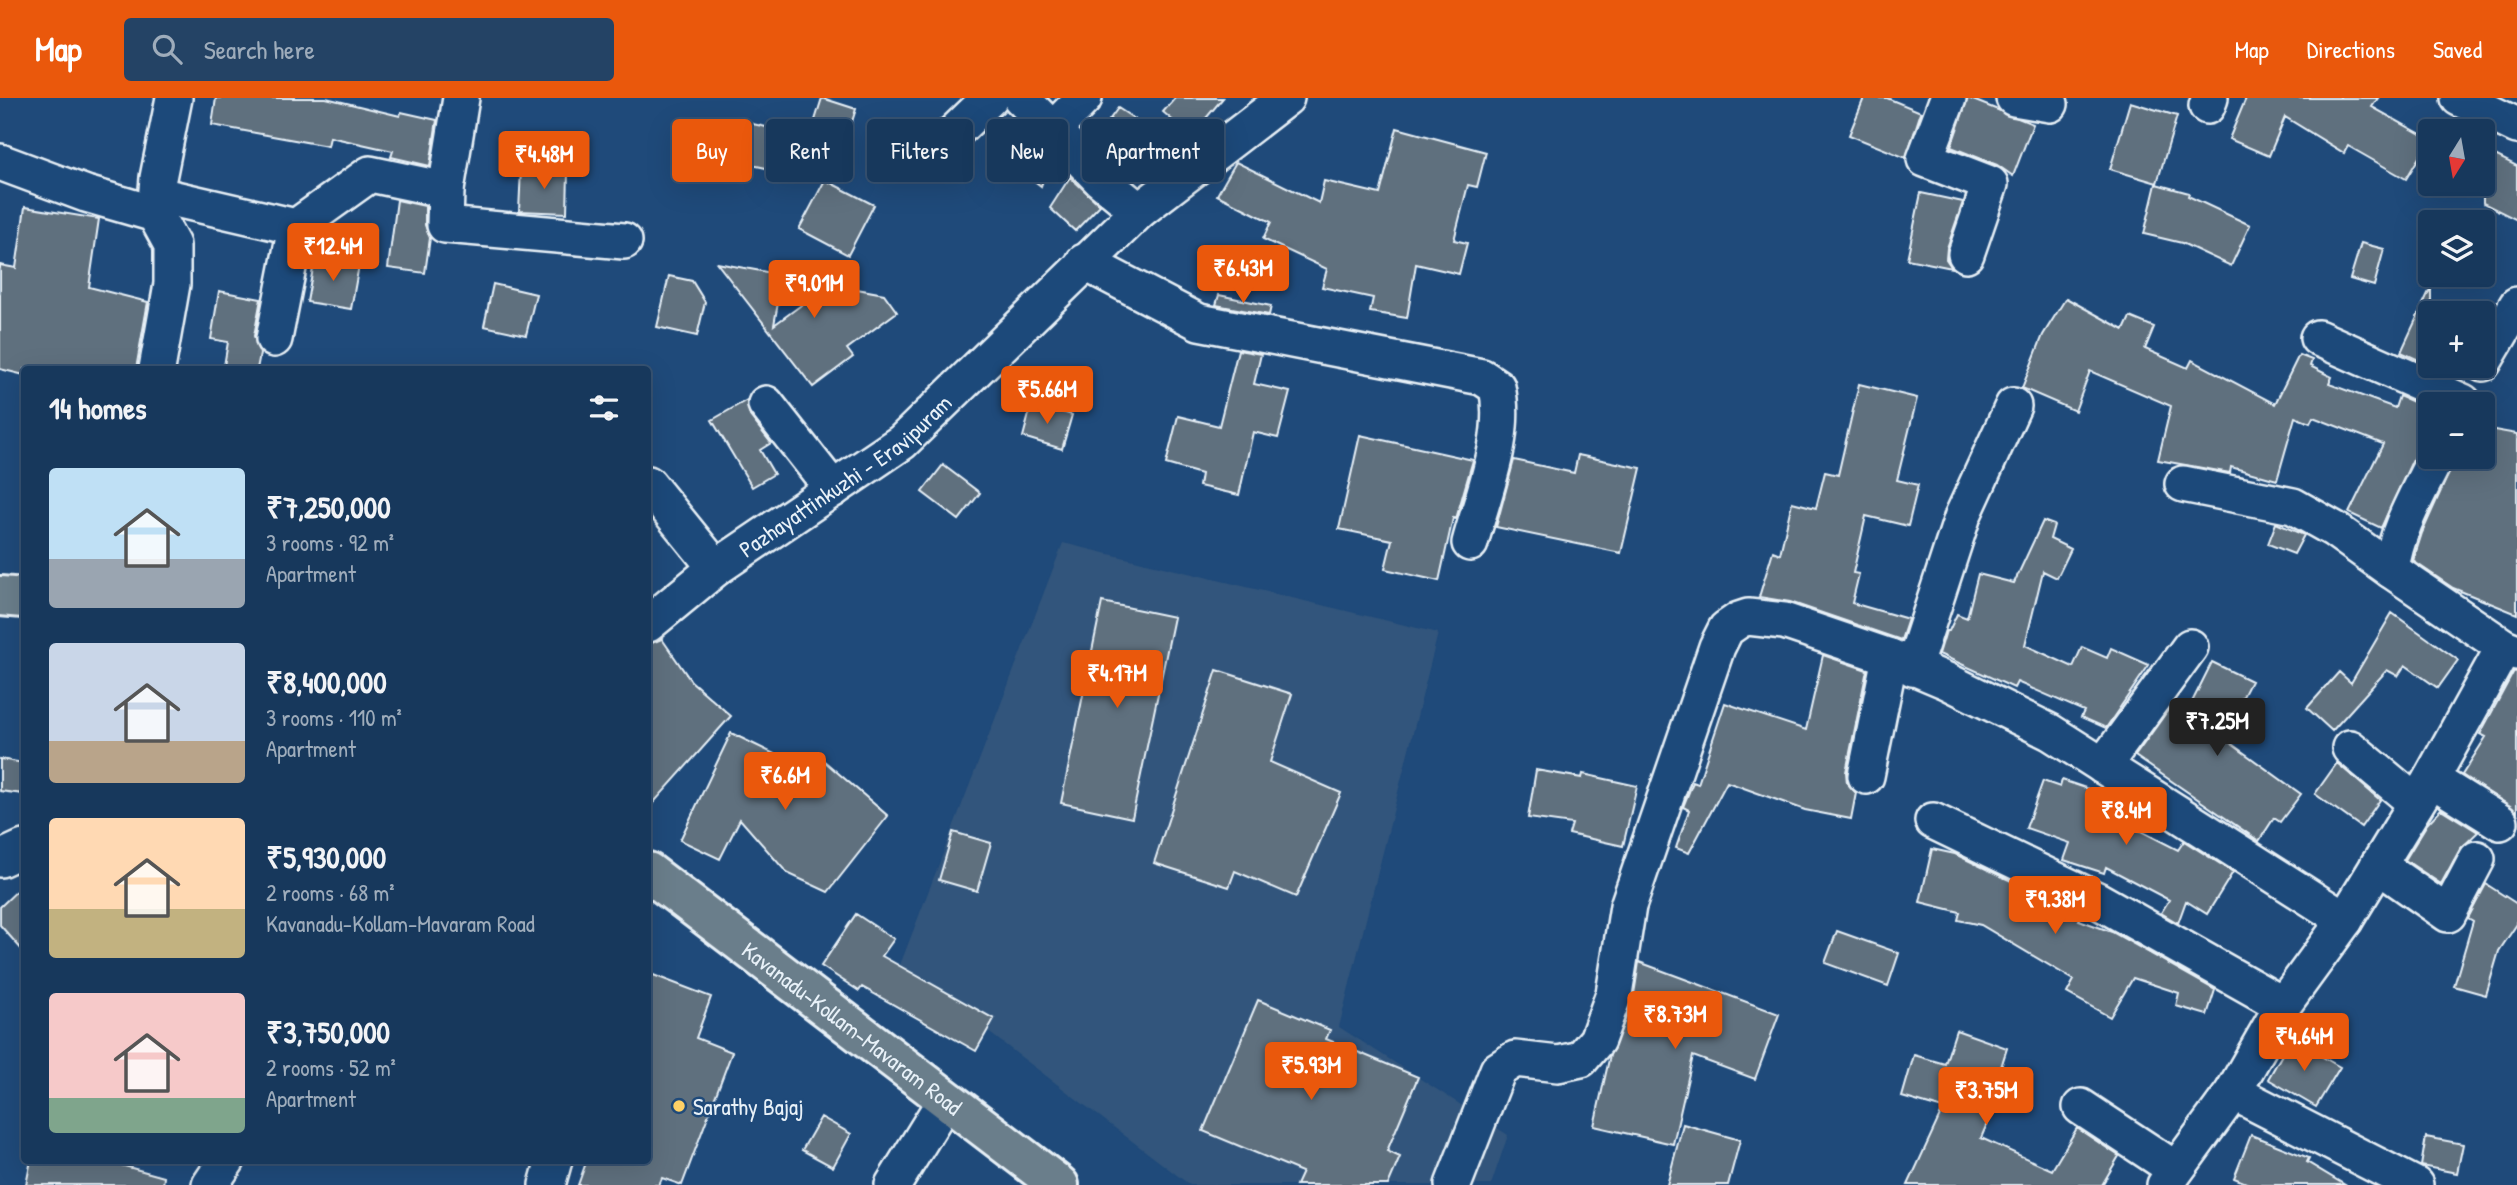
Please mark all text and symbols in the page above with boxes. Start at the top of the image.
search box [124,18,614,81]
text: Map [35,27,82,71]
icon: search [148,30,186,68]
text: Search here [204,32,315,67]
text: Map [2235,33,2269,65]
text: Directions [2307,33,2395,65]
text: Saved [2433,33,2482,65]
chip: Buy [672,119,752,182]
chip: Rent [766,119,853,182]
chip: Filters [867,119,973,182]
chip: New [987,119,1068,182]
chip: Apartment [1082,119,1224,182]
north arrow [2418,119,2496,196]
map controls [2418,119,2495,469]
pin: ₹4.48M [487,132,601,191]
text: ₹4.48M [515,138,573,169]
button: layers [2418,210,2495,287]
pin: ₹12.4M [276,223,390,283]
text: ₹12.4M [303,230,363,261]
pin: ₹6.43M [1186,246,1300,305]
text: ₹6.43M [1213,252,1273,283]
pin: ₹9.01M [757,260,871,320]
text: ₹9.01M [785,267,843,298]
button: + [2418,301,2495,378]
pin: ₹5.66M [990,366,1104,426]
text: ₹5.66M [1017,373,1077,404]
street label: Pazhayattinkuzhi - Eravipuram [732,387,958,564]
text: 14 homes [49,388,147,428]
icon: filters [585,389,623,427]
button: − [2418,392,2495,469]
text: ₹7,250,000 [266,487,391,527]
icon: home [105,496,189,580]
text: 3 rooms · 92 m² [266,527,394,558]
text: Apartment [266,558,356,589]
pin: ₹4.17M [1060,650,1174,710]
text: ₹4.17M [1087,657,1147,688]
text: ₹8,400,000 [266,662,387,702]
icon: home [105,671,189,755]
pin: ₹7.25M [2160,698,2274,758]
text: 3 rooms · 110 m² [266,702,402,733]
text: ₹7.25M [2185,705,2249,736]
text: Apartment [266,733,356,764]
pin: ₹6.6M [736,752,834,812]
text: ₹6.6M [760,759,810,790]
pin: ₹8.4M [2077,788,2175,847]
text: ₹8.4M [2101,794,2151,825]
text: ₹5,930,000 [266,837,386,877]
icon: home [105,846,189,930]
pin: ₹9.38M [1998,876,2112,936]
text: 2 rooms · 68 m² [266,877,394,908]
text: ₹9.38M [2025,883,2085,914]
text: Kavanadu-Kollam-Mavaram Road [266,908,535,939]
street label: Kavanadu-Kollam-Mavaram Road [736,934,969,1122]
pin: ₹8.73M [1618,992,1732,1051]
text: ₹8.73M [1643,998,1707,1029]
text: ₹3,750,000 [266,1012,390,1052]
pin: ₹4.64M [2247,1014,2361,1073]
text: ₹4.64M [2275,1020,2333,1051]
icon: home [105,1021,189,1105]
pin: ₹5.93M [1254,1042,1368,1102]
text: ₹5.93M [1281,1049,1341,1080]
text: 2 rooms · 52 m² [266,1052,396,1083]
pin: ₹3.75M [1929,1068,2043,1127]
text: ₹3.75M [1954,1074,2018,1105]
text: Apartment [266,1083,356,1114]
place label: Sarathy Bajaj [693,1091,804,1122]
marker: Sarathy Bajaj [671,1098,687,1114]

